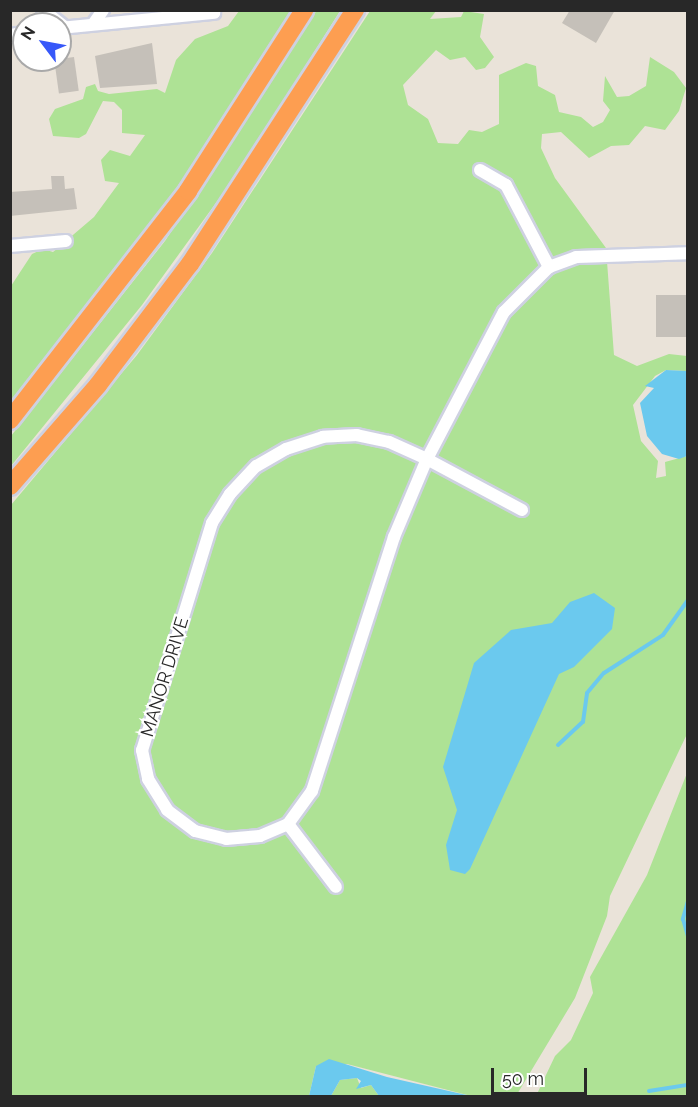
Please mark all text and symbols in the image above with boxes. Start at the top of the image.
north arrow [12,12,72,72]
text: N [17,23,39,43]
street label: MANOR DRIVE [137,615,193,739]
scale bar [494,1056,590,1094]
text: 50 m [502,1068,544,1089]

